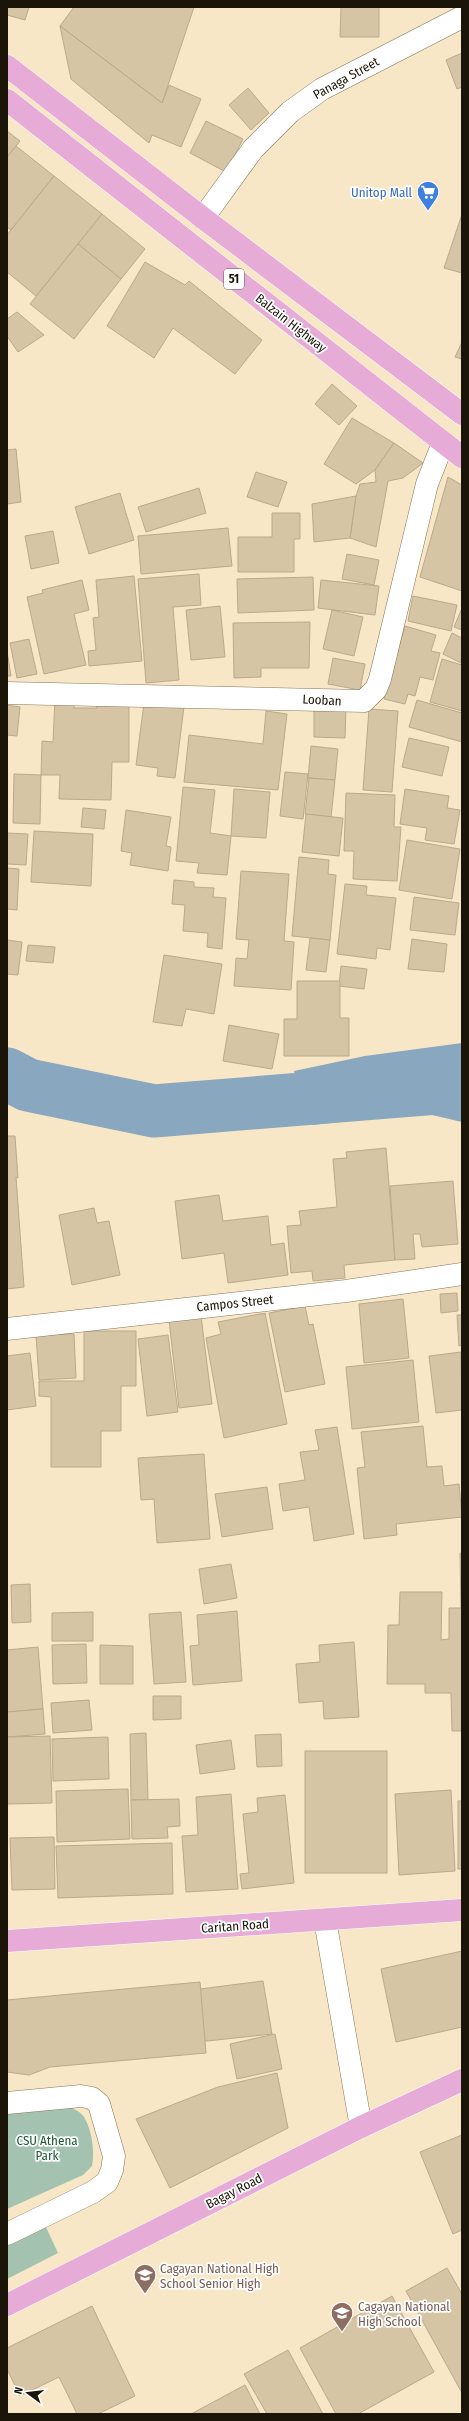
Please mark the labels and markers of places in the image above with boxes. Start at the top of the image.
supermarket icon: Unitop Mall [415,179,441,212]
place label: Unitop Mall [351,185,413,200]
place label: Cagayan National High School Senior High [160,2261,279,2291]
school or university icon: Cagayan National High School Senior High [132,2262,158,2295]
place label: Cagayan National High School [358,2299,450,2329]
school or university icon: Cagayan National High School [329,2300,355,2333]

